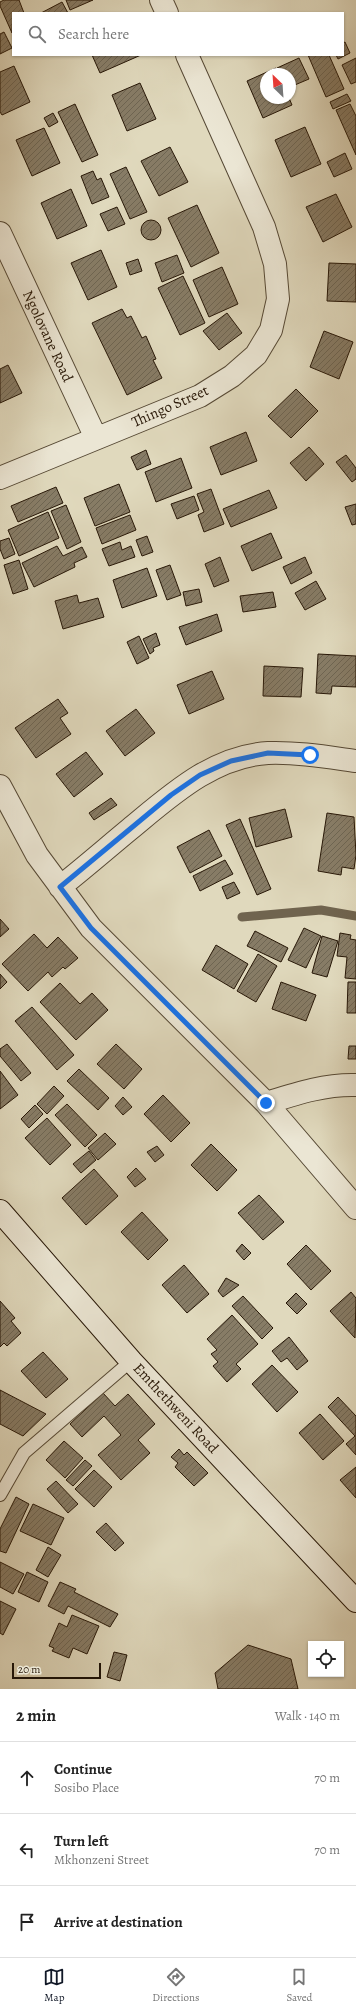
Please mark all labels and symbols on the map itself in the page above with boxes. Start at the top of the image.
north arrow [260,68,296,104]
street label: Ngolovane Road [18,287,78,386]
street label: Thingo Street [128,380,212,432]
route start [301,746,319,764]
route end [257,1094,275,1112]
street label: Emthethweni Road [129,1358,224,1458]
scale bar [12,1661,101,1680]

